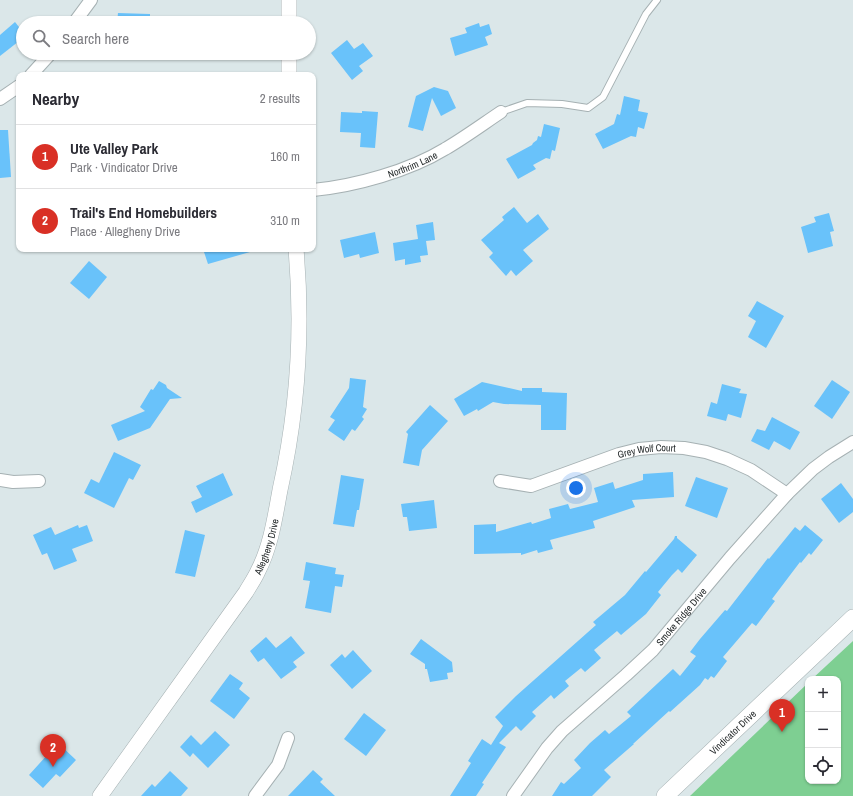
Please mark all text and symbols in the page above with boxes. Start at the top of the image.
search box [16,16,316,60]
icon: search [30,27,52,49]
text: Search here [62,28,129,49]
text: Nearby [32,87,79,110]
text: 2 results [260,90,300,107]
text: Ute Valley Park [70,138,158,159]
text: 1 [42,148,48,165]
text: 160 m [270,148,300,165]
street label: Northrim Lane [386,148,440,180]
text: Park · Vindicator Drive [70,159,178,176]
text: Trail's End Homebuilders [70,202,217,223]
text: 2 [42,212,48,229]
text: 310 m [270,212,300,229]
text: Place · Allegheny Drive [70,223,180,240]
street label: Grey Wolf Court [616,440,677,461]
your location [566,478,586,498]
street label: Allegheny Drive [250,517,281,577]
street label: Smoke Ridge Drive [653,585,709,648]
map controls [805,676,841,784]
button: + [805,676,841,712]
pin: 1 [769,699,795,732]
street label: Vindicator Drive [707,707,759,757]
button: − [805,712,841,748]
pin: 2 [40,734,66,767]
button: locate [805,748,841,784]

